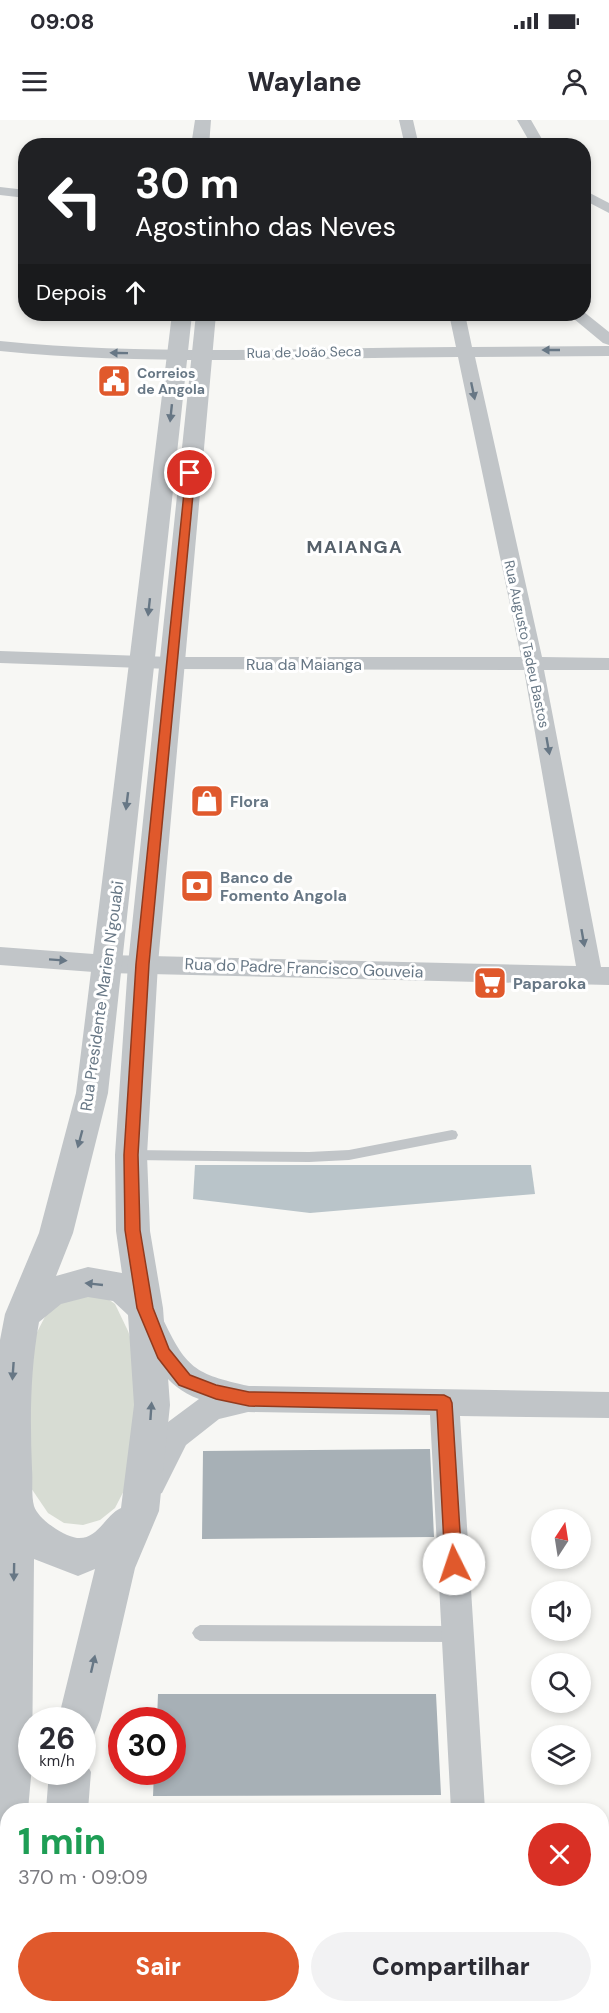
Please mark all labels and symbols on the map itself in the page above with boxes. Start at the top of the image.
street label: Rua de João Seca [246,342,362,362]
one-way arrow [541,346,560,355]
one-way arrow [109,348,128,357]
public building icon: Correios de Angola [96,363,132,399]
place label: Correios de Angola [137,364,205,398]
one-way arrow [469,382,478,401]
one-way arrow [166,404,175,423]
pin [164,447,215,498]
district label: MAIANGA [307,535,403,559]
street label: Rua Augusto Tadeu Bastos [500,558,554,730]
one-way arrow [144,598,154,617]
street label: Rua da Maianga [246,654,362,675]
one-way arrow [544,737,553,756]
shop icon: Flora [189,783,225,819]
one-way arrow [122,791,131,810]
place label: Flora [230,791,269,812]
place label: Banco de Fomento Angola [220,867,347,906]
bank icon: Banco de Fomento Angola [179,868,215,904]
street label: Rua Presidente Marien N'gouabi [75,879,129,1113]
one-way arrow [579,929,588,948]
street label: Rua do Padre Francisco Gouveia [184,953,424,983]
one-way arrow [49,955,68,965]
supermarket icon: Paparoka [472,965,508,1001]
place label: Paparoka [513,973,586,994]
one-way arrow [74,1130,84,1148]
one-way arrow [85,1279,104,1289]
one-way arrow [8,1362,18,1381]
one-way arrow [146,1402,156,1421]
north arrow [531,1509,591,1569]
position arrow [422,1532,486,1596]
one-way arrow [9,1563,19,1582]
one-way arrow [88,1654,98,1673]
speed limit sign: 30 [108,1707,186,1785]

